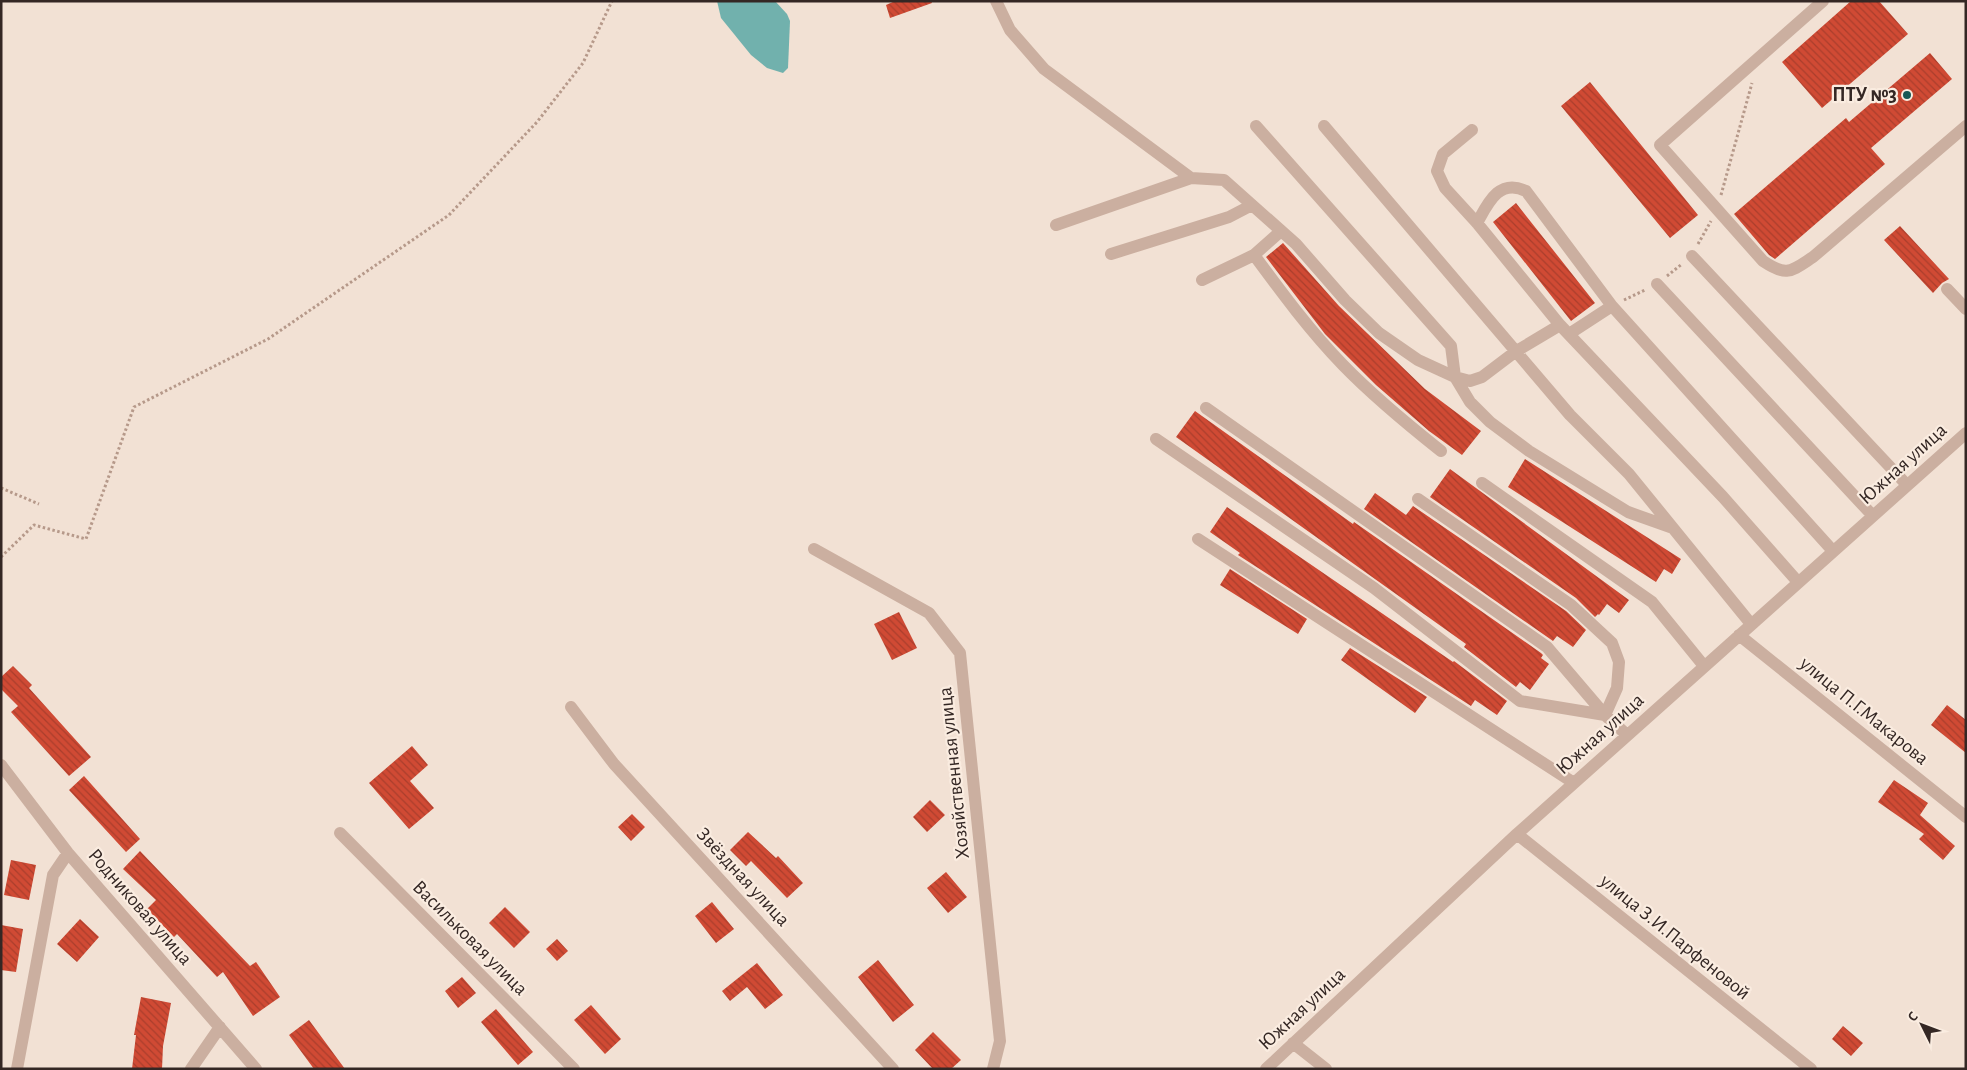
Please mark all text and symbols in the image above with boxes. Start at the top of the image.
place label: ПТУ №3 [1832,85,1897,105]
marker: ПТУ №3 [1901,89,1913,101]
street label: Южная улица [1855,420,1951,508]
street label: улица П.Г.Макарова [1795,653,1932,769]
street label: Хозяйственная улица [935,686,973,860]
street label: Южная улица [1552,690,1648,778]
street label: Звёздная улица [693,824,793,930]
street label: Родниковая улица [84,845,196,969]
street label: улица З.И.Парфеновой [1595,870,1754,1004]
street label: Васильковая улица [409,877,531,999]
street label: Южная улица [1255,964,1349,1054]
north arrow [1897,1000,1947,1050]
text: С [1905,1009,1921,1025]

